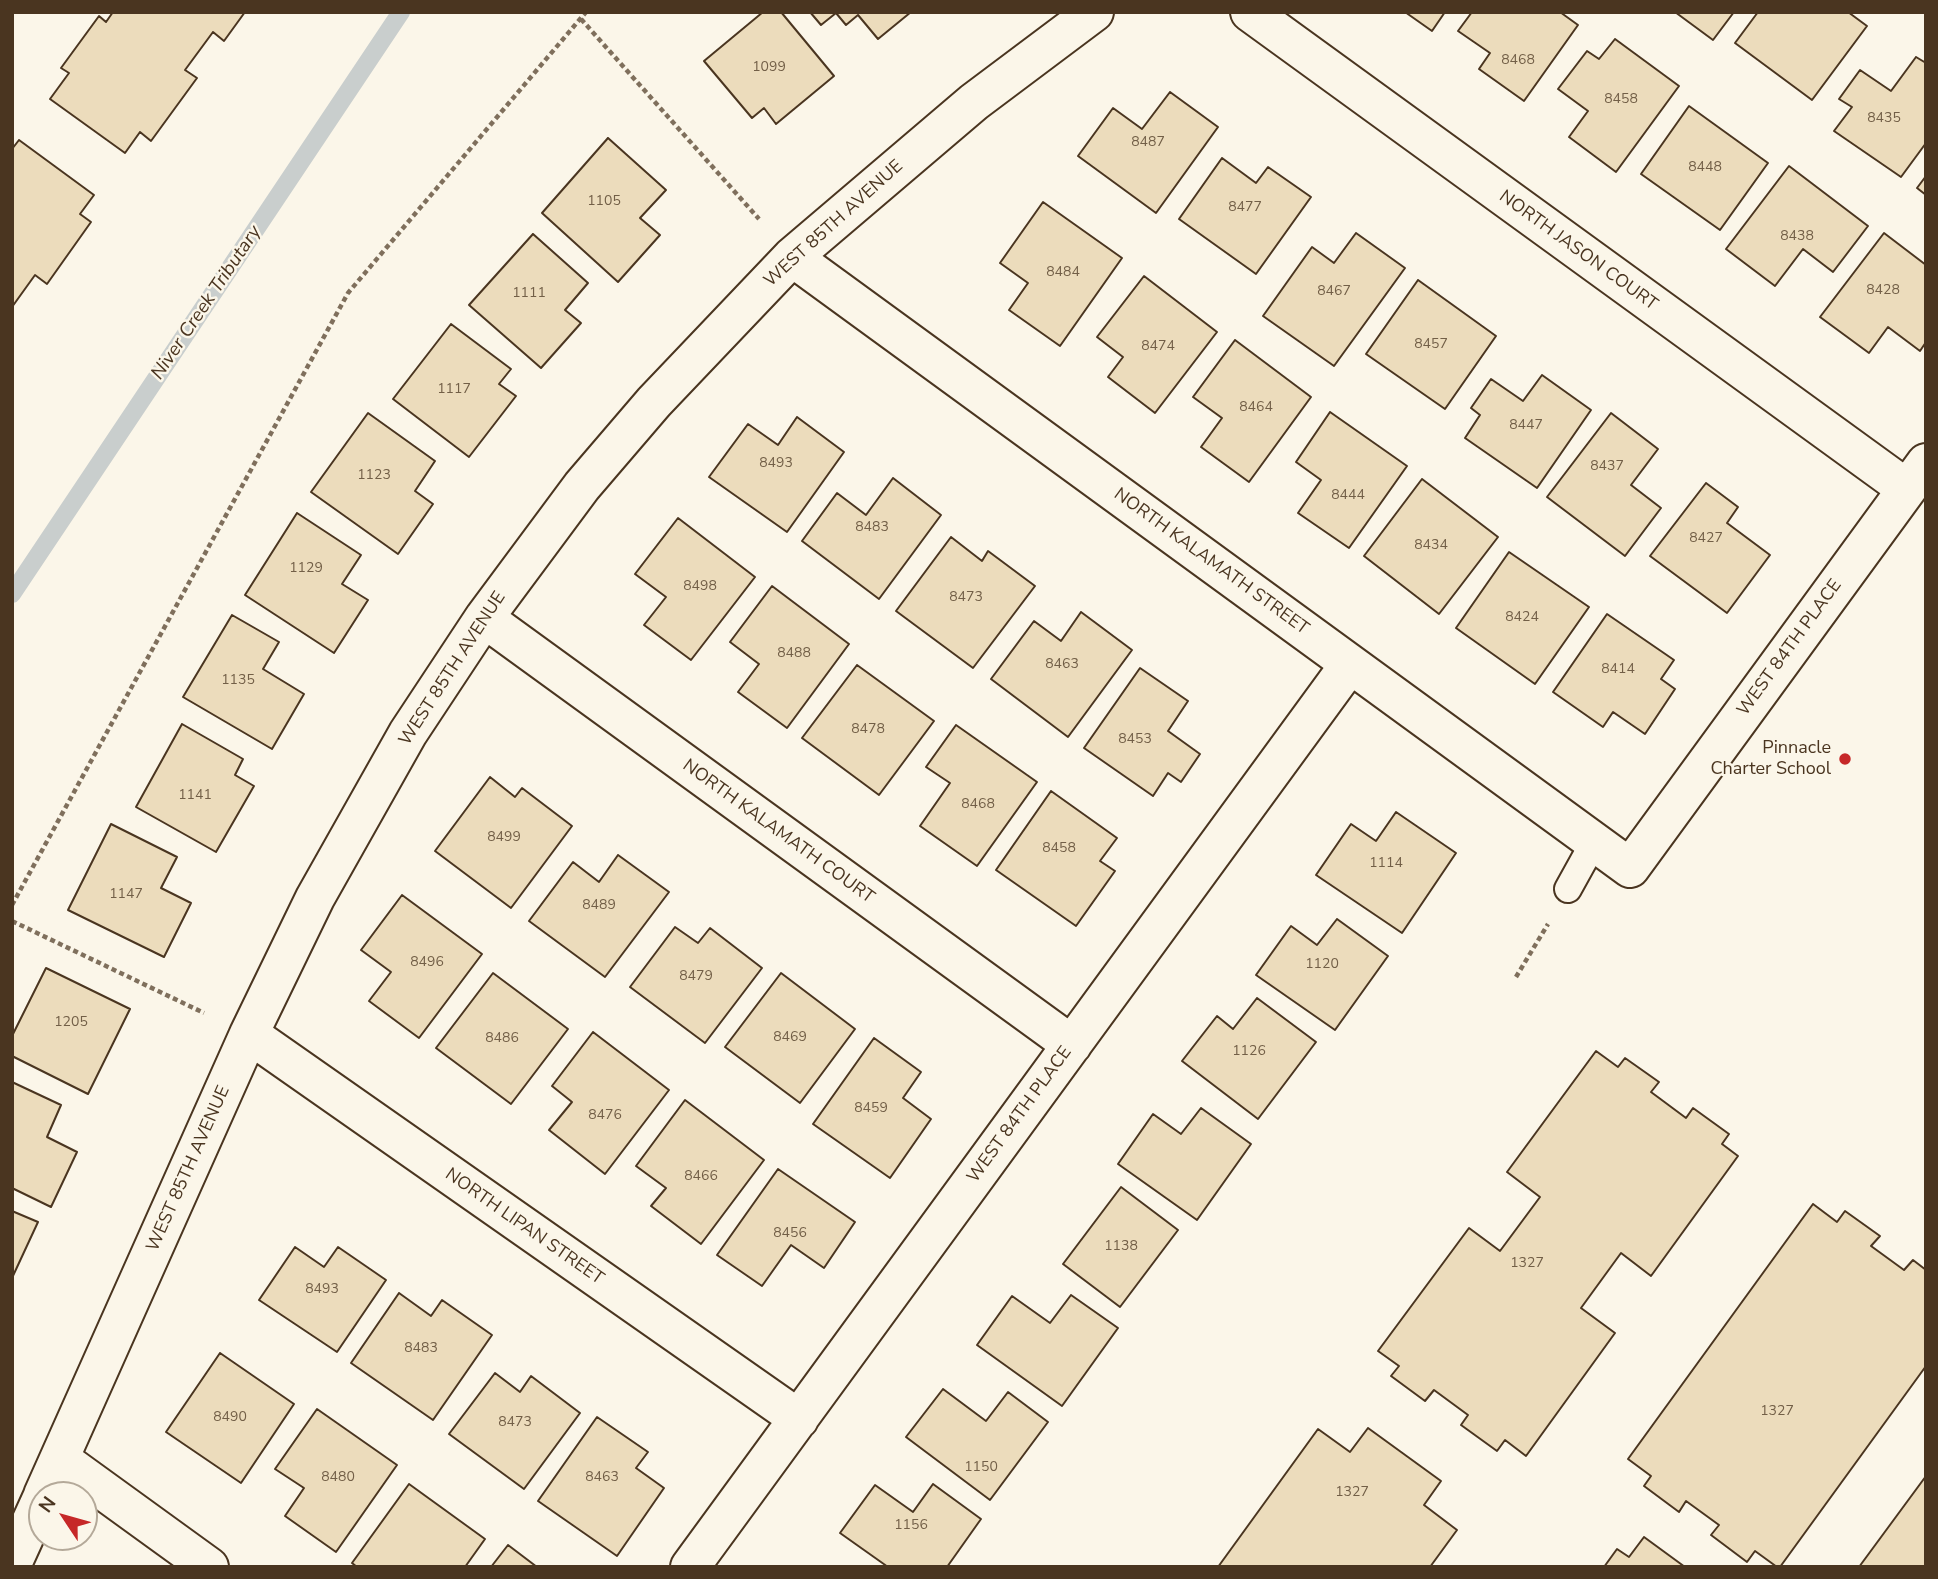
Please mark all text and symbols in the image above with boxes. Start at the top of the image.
house number: 8468 [1501,53,1535,69]
house number: 1099 [752,60,786,76]
house number: 8458 [1604,92,1638,108]
house number: 8435 [1867,111,1901,127]
house number: 8487 [1131,135,1165,151]
street label: WEST 85TH AVENUE [760,156,908,292]
house number: 8448 [1688,160,1722,176]
street label: NORTH JASON COURT [1494,186,1662,316]
house number: 1105 [587,194,621,210]
house number: 8477 [1228,200,1262,216]
water label: Niver Creek Tributary [147,222,267,384]
house number: 8438 [1780,229,1814,245]
house number: 8484 [1046,265,1080,281]
house number: 8428 [1866,283,1900,299]
house number: 8467 [1317,284,1351,300]
house number: 1111 [512,286,546,302]
house number: 8457 [1414,337,1448,353]
house number: 8474 [1141,339,1175,355]
house number: 1117 [437,382,471,398]
house number: 8464 [1239,400,1273,416]
house number: 8447 [1509,418,1543,434]
house number: 8493 [759,456,793,472]
house number: 8437 [1590,459,1624,475]
house number: 1123 [357,468,391,484]
street label: NORTH KALAMATH STREET [1109,484,1313,640]
house number: 8444 [1331,488,1365,504]
house number: 8483 [855,520,889,536]
house number: 8427 [1689,531,1723,547]
house number: 8434 [1414,538,1448,554]
house number: 1129 [289,561,323,577]
street label: WEST 84TH PLACE [1733,576,1847,720]
house number: 8498 [683,579,717,595]
street label: WEST 85TH AVENUE [395,588,511,750]
house number: 8473 [949,590,983,606]
house number: 8424 [1505,610,1539,626]
house number: 8488 [777,646,811,662]
house number: 8463 [1045,657,1079,673]
house number: 8414 [1601,662,1635,678]
house number: 1135 [221,673,255,689]
house number: 8478 [851,722,885,738]
house number: 8453 [1118,732,1152,748]
place label: Pinnacle Charter School [1710,738,1831,780]
marker: Pinnacle Charter School [1837,751,1853,767]
street label: NORTH KALAMATH COURT [678,755,878,909]
house number: 1141 [178,788,212,804]
house number: 8468 [961,797,995,813]
house number: 8499 [487,830,521,846]
house number: 8458 [1042,841,1076,857]
house number: 1114 [1369,856,1403,872]
house number: 1147 [109,887,143,903]
house number: 8489 [582,898,616,914]
house number: 8496 [410,955,444,971]
house number: 1120 [1305,957,1339,973]
house number: 8479 [679,969,713,985]
house number: 1205 [54,1015,88,1031]
house number: 8469 [773,1030,807,1046]
house number: 8486 [485,1031,519,1047]
street label: WEST 84TH PLACE [963,1043,1077,1187]
house number: 1126 [1232,1044,1266,1060]
street label: WEST 85TH AVENUE [143,1083,235,1255]
house number: 8459 [854,1101,888,1117]
house number: 8476 [588,1108,622,1124]
street label: NORTH LIPAN STREET [440,1164,608,1290]
house number: 8466 [684,1169,718,1185]
house number: 8456 [773,1226,807,1242]
house number: 1138 [1104,1239,1138,1255]
house number: 1327 [1510,1256,1544,1272]
house number: 8493 [305,1282,339,1298]
house number: 8483 [404,1341,438,1357]
house number: 1327 [1760,1404,1794,1420]
house number: 8490 [213,1410,247,1426]
house number: 8473 [498,1415,532,1431]
house number: 1150 [964,1460,998,1476]
house number: 8480 [321,1470,355,1486]
house number: 8463 [585,1470,619,1486]
north arrow [28,1481,98,1551]
house number: 1327 [1335,1485,1369,1501]
text: N [33,1491,62,1518]
house number: 1156 [894,1518,928,1534]

